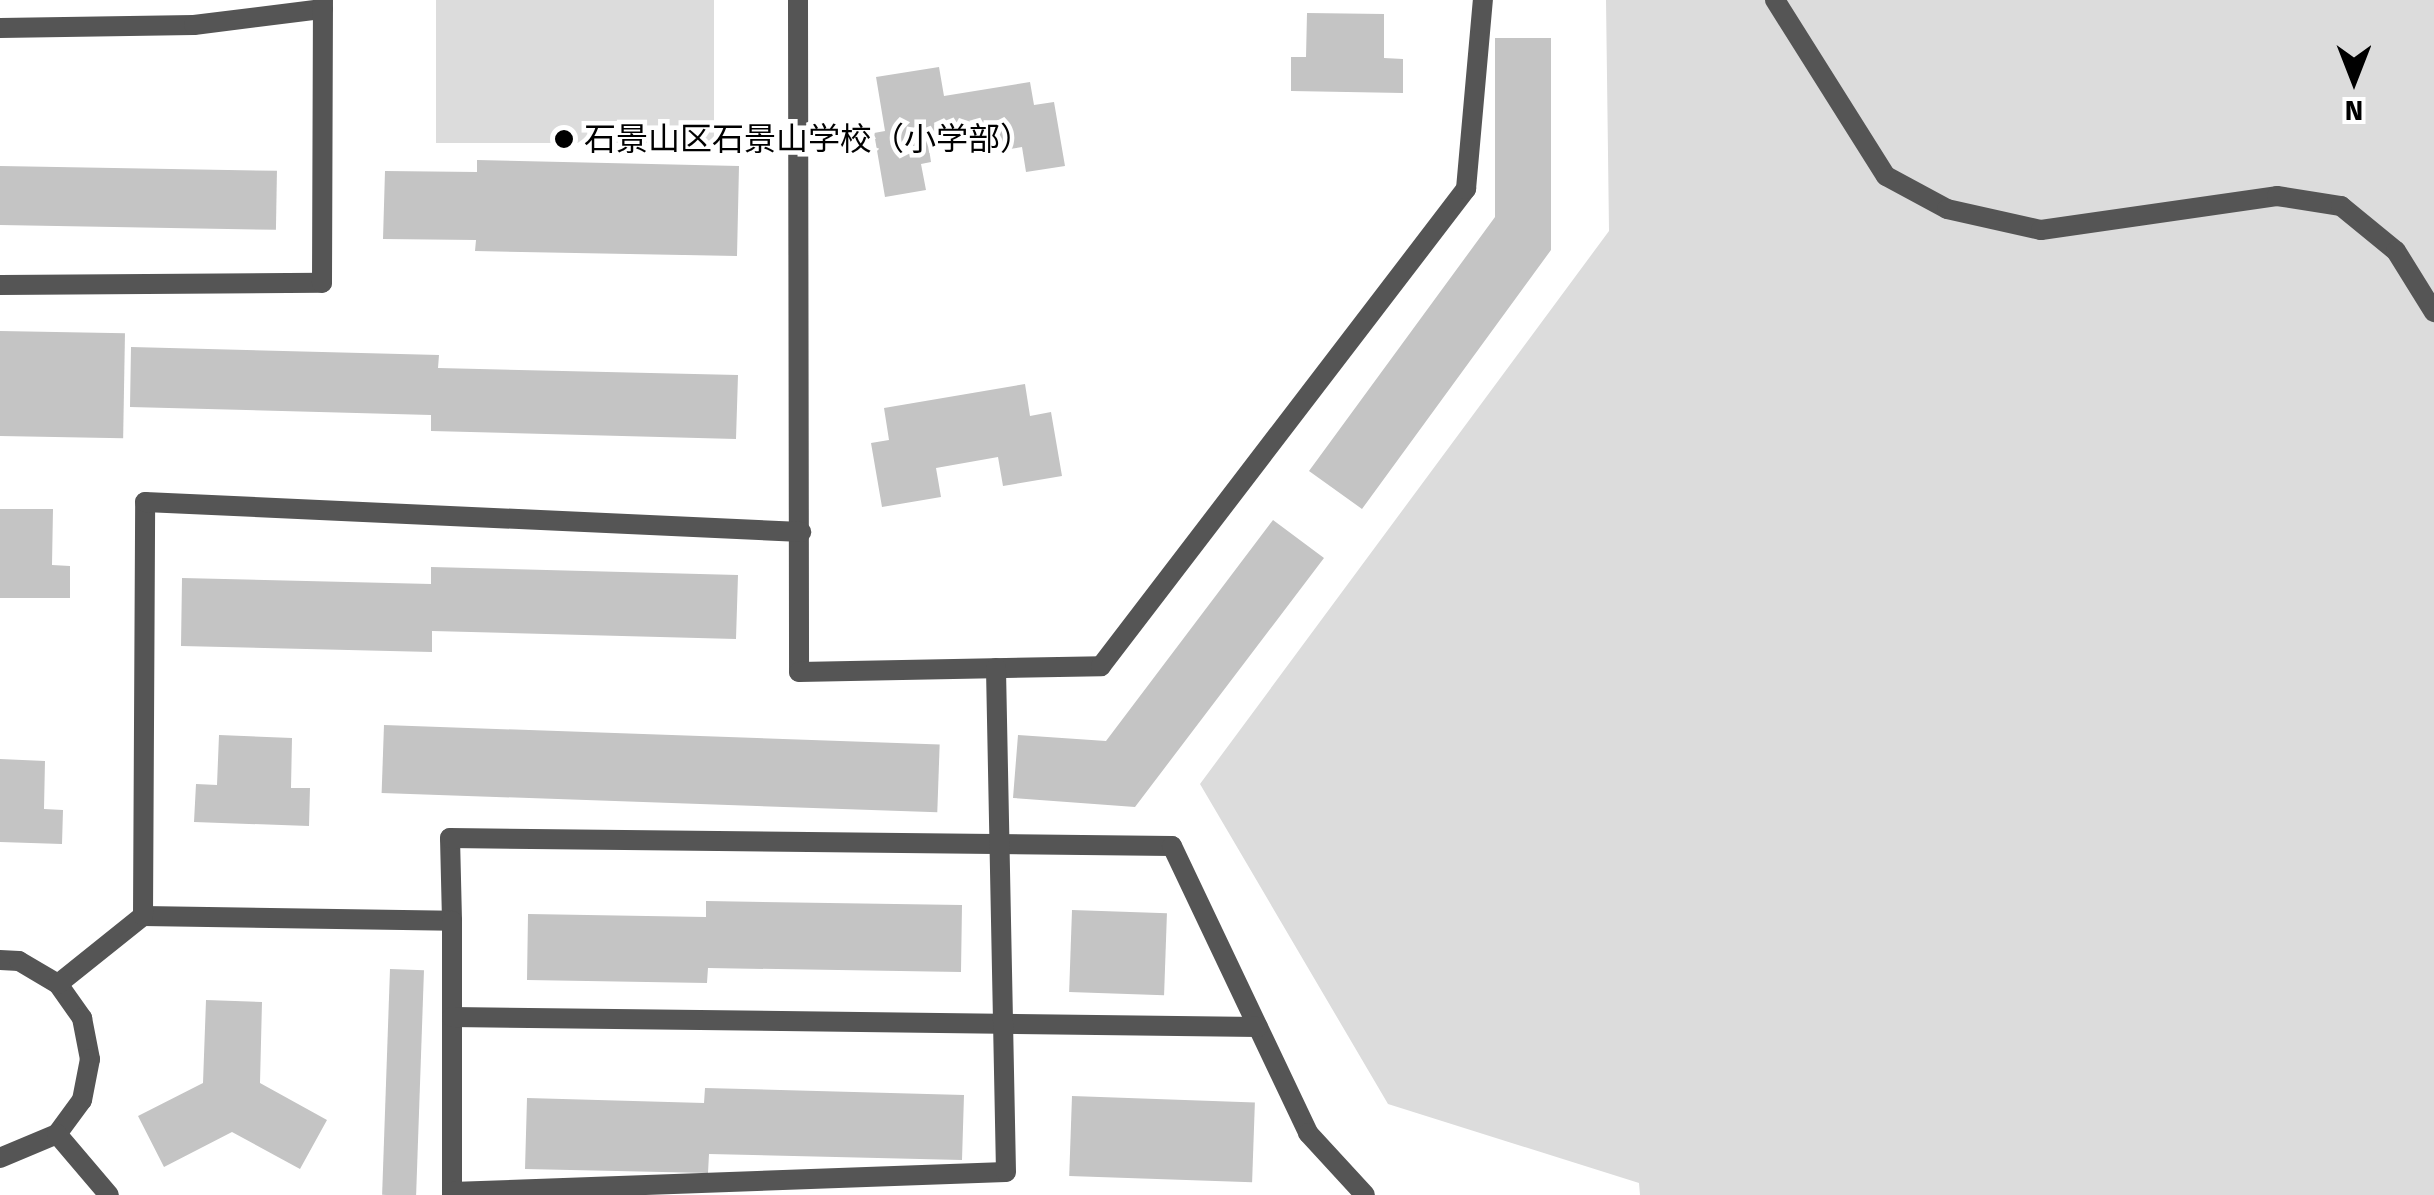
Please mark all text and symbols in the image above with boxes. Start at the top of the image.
north arrow [2304,30,2404,130]
text: N [2345,94,2363,127]
place label: 石景山区石景山学校（小学部） [584,120,1032,158]
marker: 石景山区石景山学校（小学部） [553,128,575,150]

